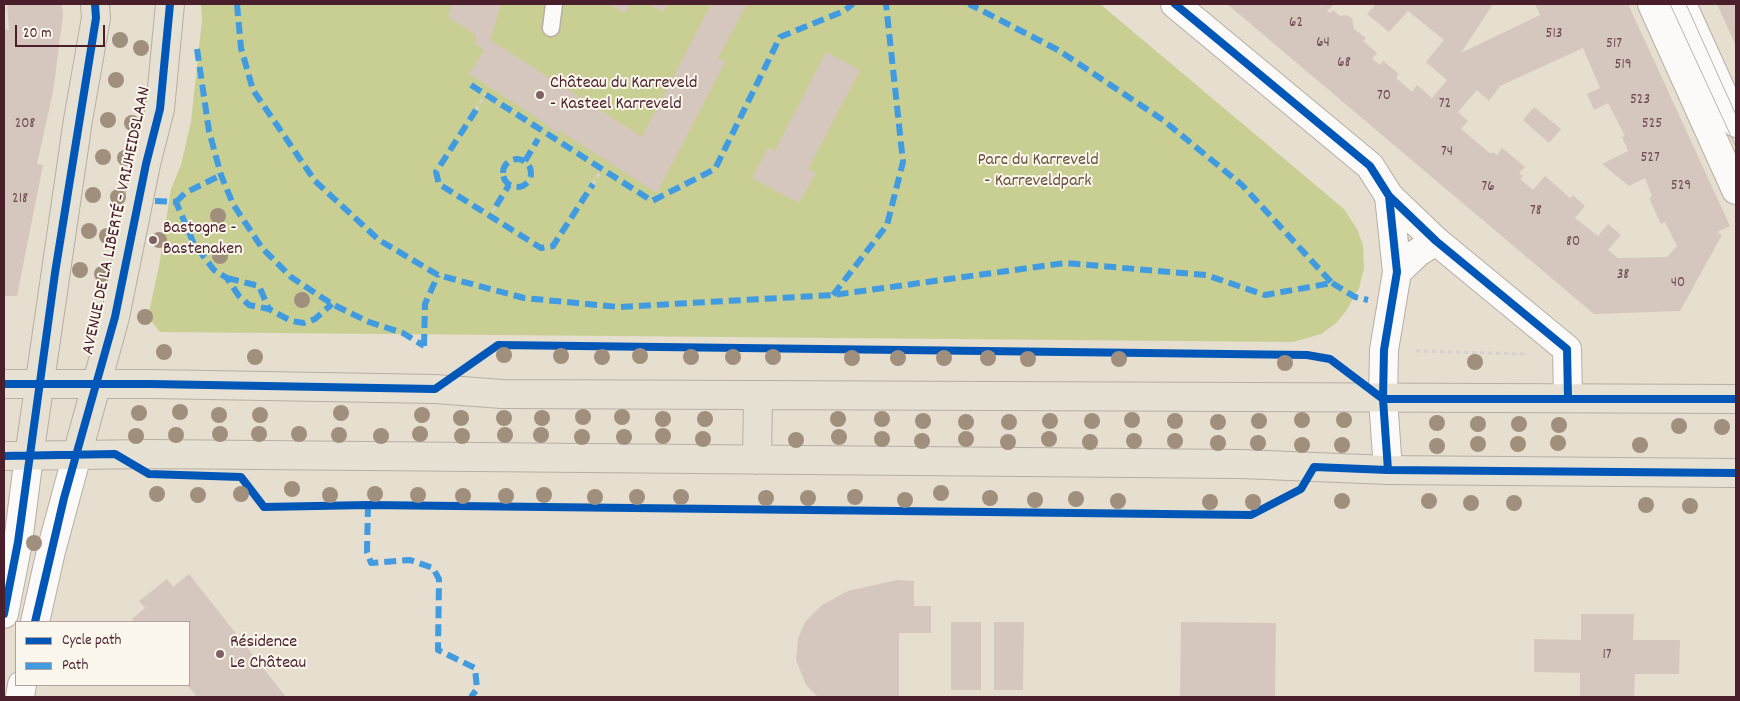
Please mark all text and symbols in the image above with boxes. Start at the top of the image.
scale bar [18,15,108,47]
house number: 62 [1289,15,1303,33]
text: 20 m [23,23,51,45]
house number: 513 [1546,26,1562,44]
house number: 64 [1316,35,1330,53]
house number: 517 [1606,36,1622,54]
house number: 68 [1337,55,1351,73]
house number: 519 [1614,57,1632,75]
place label: Château du Karreveld - Kasteel Karreveld [550,74,698,116]
street label: AVENUE DE LA LIBERTÉ - VRIJHEIDSLAAN [79,85,157,357]
house number: 70 [1377,88,1391,106]
marker: Château du Karreveld - Kasteel Karreveld [534,89,546,101]
house number: 523 [1630,92,1650,110]
house number: 72 [1439,96,1451,114]
house number: 208 [15,116,35,134]
house number: 525 [1642,116,1662,134]
house number: 74 [1441,144,1453,162]
house number: 527 [1640,150,1660,168]
park label: Parc du Karreveld - Karreveldpark [977,151,1099,193]
house number: 529 [1671,178,1691,196]
house number: 76 [1481,179,1495,197]
house number: 218 [12,191,28,209]
house number: 78 [1530,203,1542,221]
place label: Bastogne - Bastenaken [163,219,242,262]
marker: Bastogne - Bastenaken [147,234,159,246]
house number: 80 [1566,234,1580,252]
house number: 38 [1617,267,1629,285]
house number: 40 [1671,275,1685,293]
legend [15,621,190,686]
text: Cycle path [62,630,121,652]
place label: Résidence Le Château [230,633,306,676]
house number: 17 [1602,647,1612,665]
marker: Résidence Le Château [214,648,226,660]
text: Path [62,655,88,677]

